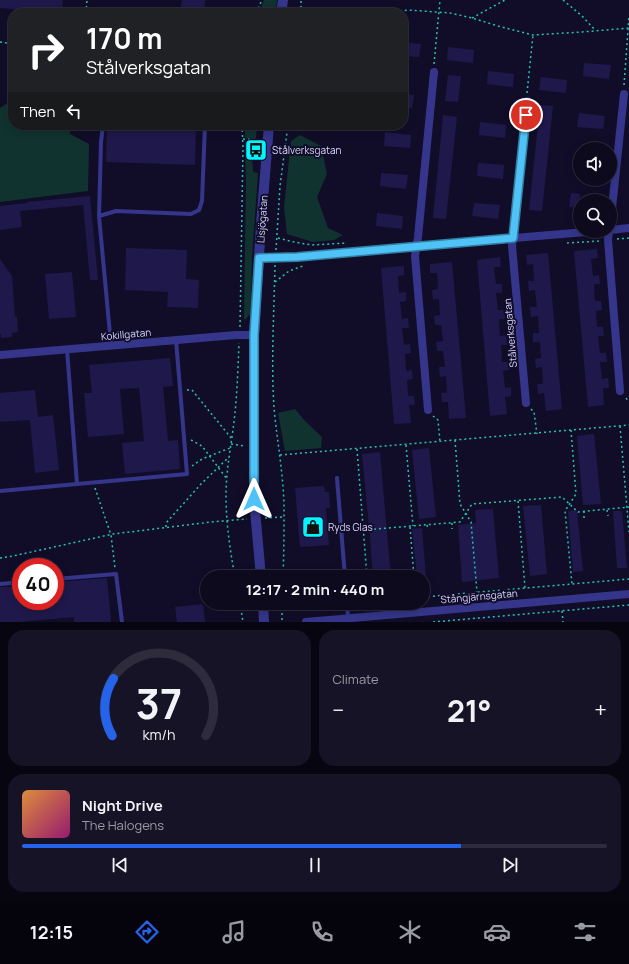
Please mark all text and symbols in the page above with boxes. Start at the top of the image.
text: 170 m [86,19,162,57]
icon: right [20,24,72,76]
text: Stålverksgatan [86,55,211,79]
pin [509,98,543,132]
icon: left [63,100,85,122]
text: Then [20,101,55,122]
icon: arrive [515,104,537,126]
bus stop icon: Stålverksgatan [243,137,269,163]
map controls [573,142,617,238]
button: sound [573,142,617,186]
place label: Stålverksgatan [272,143,342,157]
street label: Lisjögatan [253,194,271,243]
button: search [573,194,617,238]
street label: Stålverksgatan [500,298,520,368]
street label: Kokillgatan [100,325,152,343]
position arrow [233,478,275,520]
shop icon: Ryds Glas [300,514,326,540]
place label: Ryds Glas [328,520,373,534]
speed limit sign: 40 [12,558,64,610]
text: 12:17 · 2 min · 440 m [246,579,384,600]
street label: Stångjärnsgatan [440,586,518,606]
text: Climate [333,670,379,688]
text: 37 [136,675,182,731]
text: 21° [447,690,492,731]
text: − [333,695,344,725]
text: + [594,695,607,725]
text: km/h [143,725,176,744]
text: Night Drive [82,795,163,816]
text: The Halogens [82,816,164,834]
icon: previous [109,854,131,876]
icon: pause [304,854,326,876]
icon: next [499,854,521,876]
icon: directions [133,918,161,946]
icon: music [220,918,248,946]
icon: phone [308,918,336,946]
icon: climate [396,918,424,946]
icon: car [483,918,511,946]
icon: filters [571,918,599,946]
text: 12:15 [30,920,73,944]

